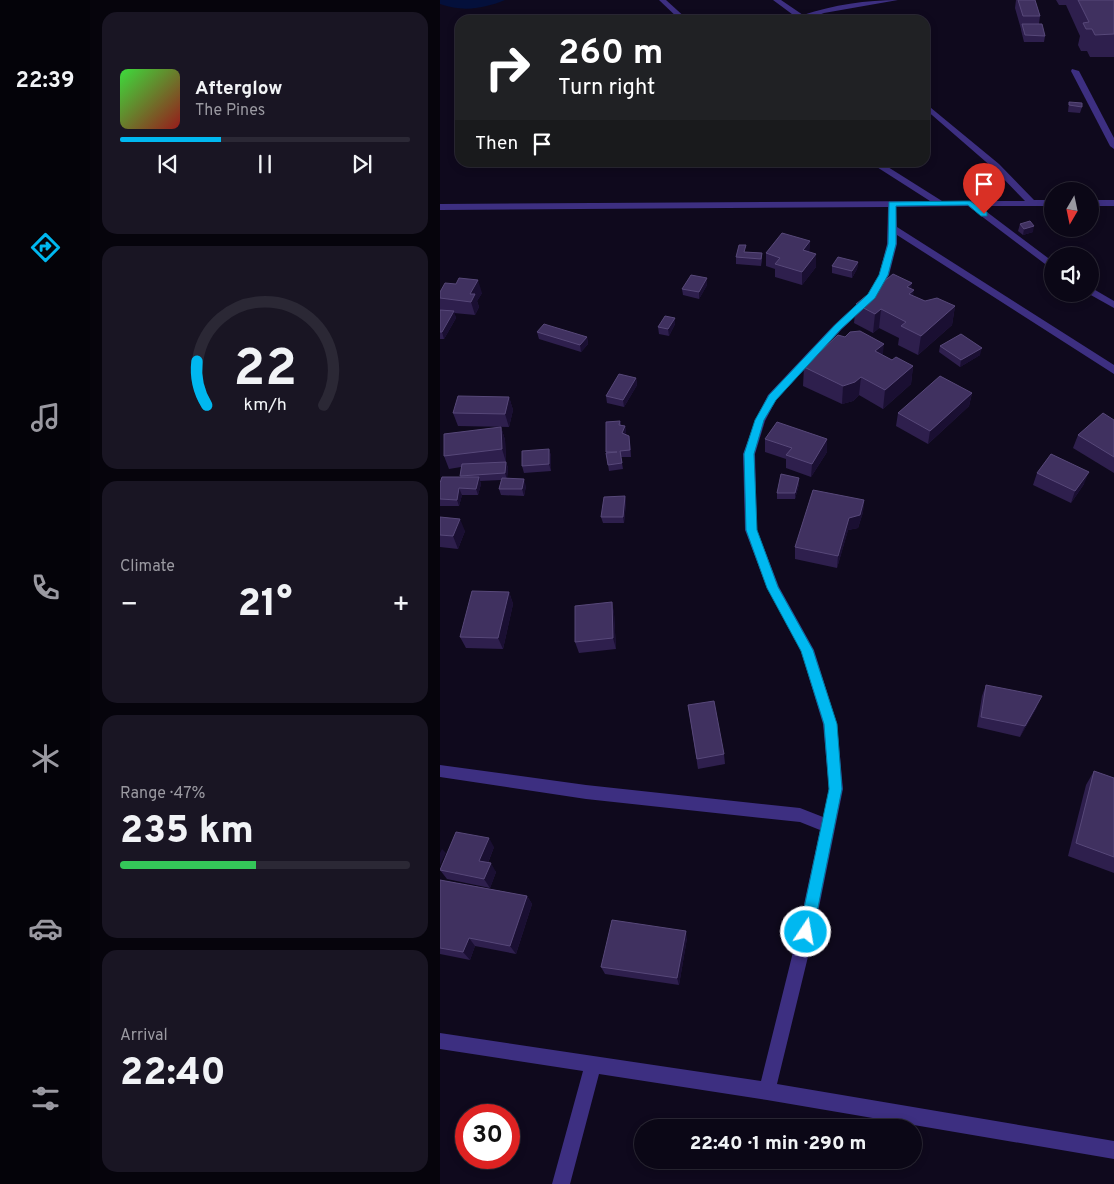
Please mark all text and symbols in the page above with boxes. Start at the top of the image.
text: 260 m [558,32,663,76]
icon: right [475,35,540,100]
text: 22:39 [16,68,74,95]
text: Turn right [558,75,655,102]
text: Afterglow [195,77,283,101]
text: The Pines [195,101,265,121]
icon: arrive [528,130,556,158]
text: Then [475,132,518,156]
icon: previous [154,150,182,178]
icon: pause [251,150,279,178]
icon: next [348,150,376,178]
pin [963,163,1005,214]
icon: arrive [970,170,998,198]
north arrow [1044,182,1099,238]
map controls [1044,182,1099,302]
icon: directions [28,230,63,265]
button: sound [1044,247,1099,302]
text: 22 [233,338,297,404]
text: km/h [243,394,287,417]
icon: music [28,400,63,435]
text: Climate [120,557,175,577]
icon: phone [28,570,63,605]
text: 21° [238,581,292,630]
text: − [120,588,138,624]
text: + [392,588,410,624]
icon: climate [28,741,63,776]
text: Range · 47% [120,784,205,804]
text: 235 km [120,808,254,857]
position arrow [779,905,831,957]
icon: car [28,911,63,946]
text: Arrival [120,1026,168,1046]
text: 22:40 [120,1050,226,1099]
icon: filters [28,1081,63,1116]
speed limit sign: 30 [455,1104,520,1169]
text: 22:40 · 1 min · 290 m [690,1132,866,1156]

